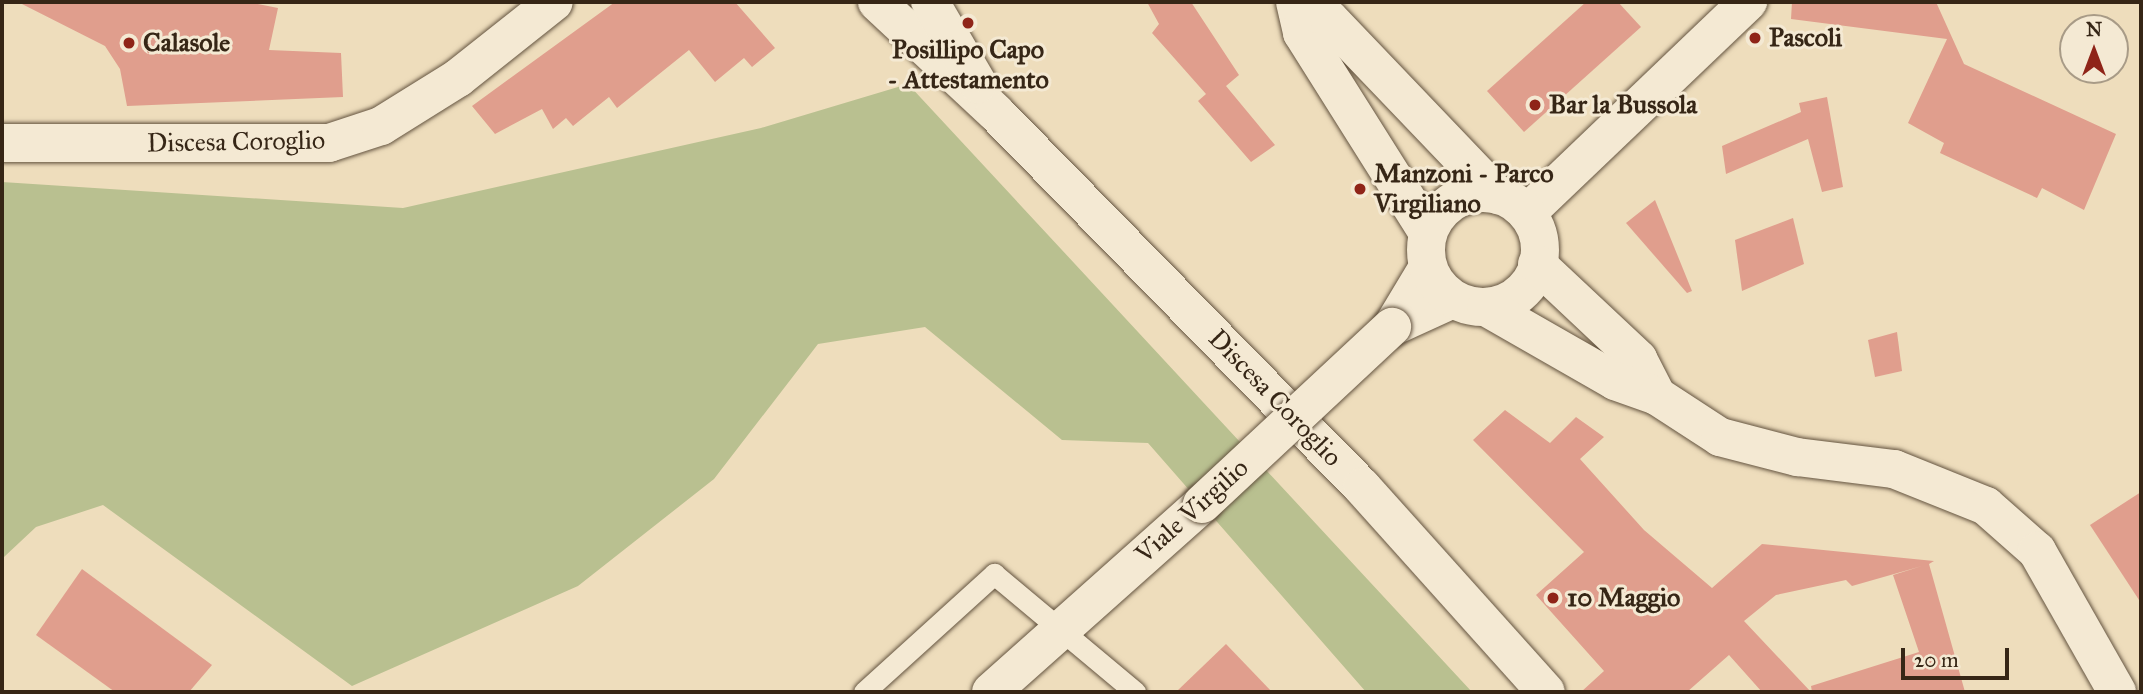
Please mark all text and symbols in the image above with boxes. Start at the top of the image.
north arrow [2059,14,2129,84]
marker: Posillipo Capo - Attestamento [960,15,976,31]
text: N [2086,18,2102,41]
place label: Pascoli [1769,22,1842,54]
place label: Calasole [143,27,230,59]
marker: Pascoli [1747,30,1763,46]
place label: Posillipo Capo - Attestamento [887,34,1049,96]
marker: Calasole [121,35,137,51]
place label: Bar la Bussola [1549,89,1697,121]
marker: Bar la Bussola [1527,97,1543,113]
street label: Discesa Coroglio [147,125,325,159]
place label: Manzoni - Parco Virgiliano [1374,158,1554,220]
marker: Manzoni - Parco Virgiliano [1352,181,1368,197]
street label: Discesa Coroglio [1202,323,1348,473]
street label: Viale Virgilio [1129,452,1255,570]
place label: 10 Maggio [1567,582,1680,614]
marker: 10 Maggio [1545,590,1561,606]
scale bar [1905,634,2014,678]
text: 20 m [1914,647,1959,673]

